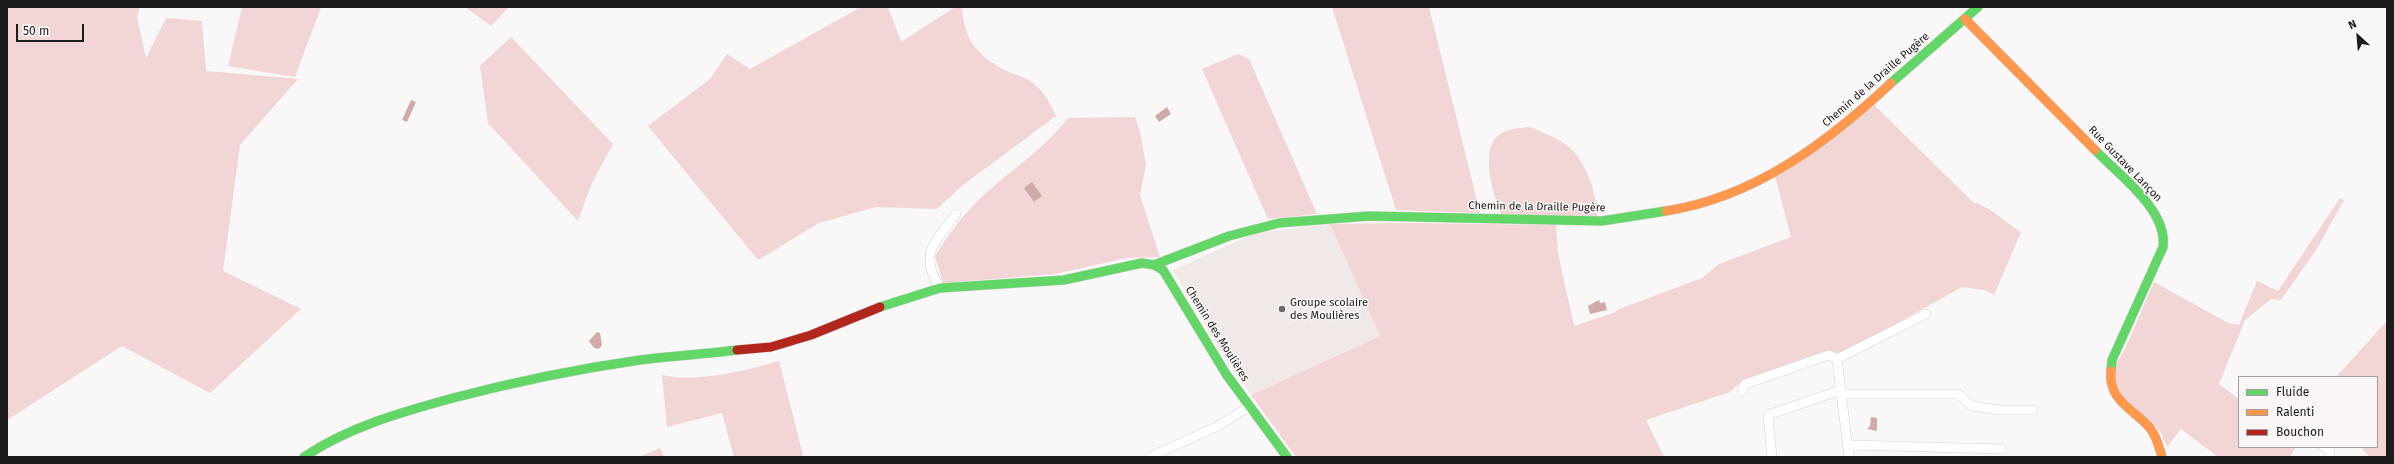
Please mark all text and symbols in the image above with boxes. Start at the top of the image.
scale bar [18,16,86,42]
north arrow [2338,16,2378,56]
text: N [2346,17,2359,32]
text: 50 m [23,24,49,38]
street label: Chemin de la Draille Pugère [1820,30,1932,130]
street label: Rue Gustave Lançon [2085,123,2165,205]
street label: Chemin de la Draille Pugère [1468,199,1606,215]
street label: Chemin des Moulières [1182,284,1252,384]
place label: Groupe scolaire des Moulières [1290,296,1368,322]
marker: Groupe scolaire des Moulières [1277,304,1287,314]
legend [2238,376,2378,448]
text: Fluide [2276,385,2309,399]
text: Ralenti [2276,405,2314,419]
text: Bouchon [2276,425,2324,439]

